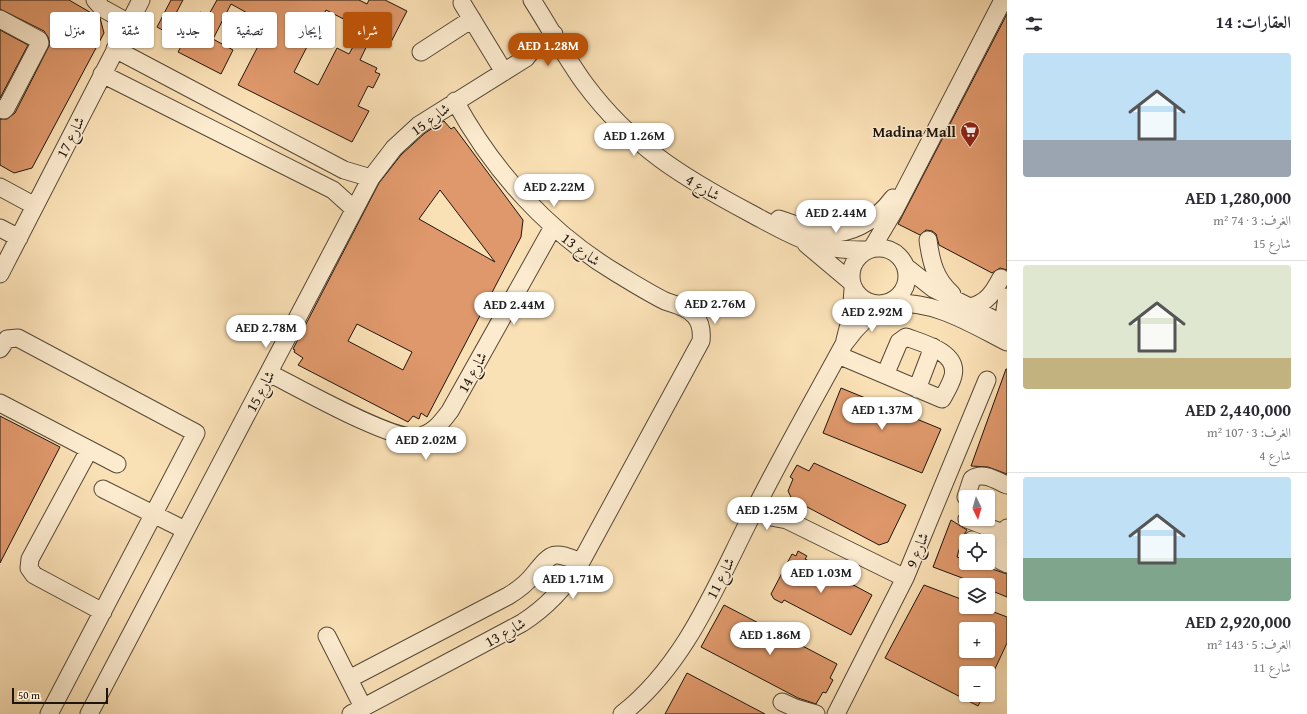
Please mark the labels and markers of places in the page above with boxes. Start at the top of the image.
pin: AED 1.28M [502,33,594,67]
supermarket icon: Madina Mall [959,120,981,148]
place label: Madina Mall [872,121,956,142]
pin: AED 1.26M [588,123,680,157]
pin: AED 2.22M [508,174,600,208]
pin: AED 2.44M [790,200,882,234]
pin: AED 2.76M [669,291,761,325]
pin: AED 2.44M [468,292,560,326]
pin: AED 2.92M [826,299,918,333]
pin: AED 2.78M [220,315,312,349]
pin: AED 1.37M [836,397,928,431]
pin: AED 2.02M [380,427,472,461]
pin: AED 1.25M [721,497,813,531]
pin: AED 1.03M [775,560,867,594]
pin: AED 1.71M [527,566,619,600]
pin: AED 1.86M [724,622,816,656]

